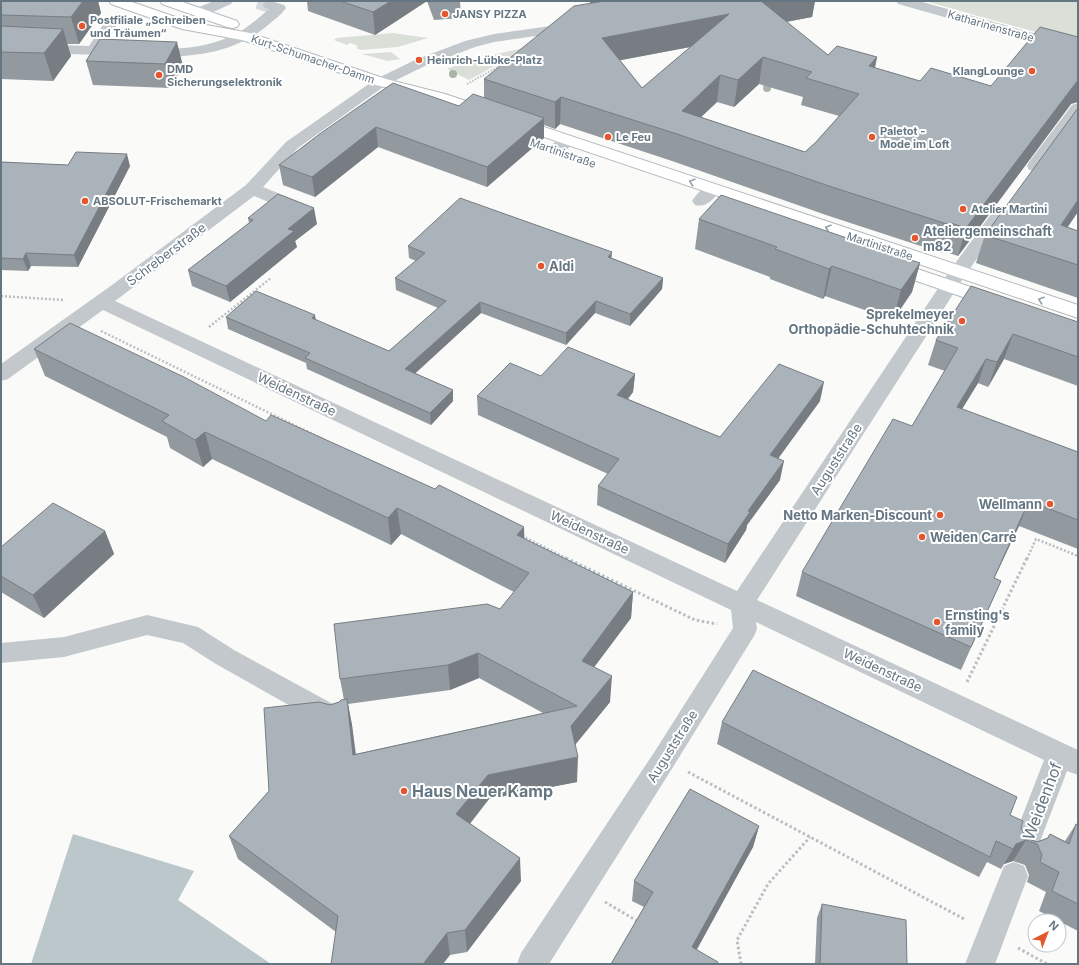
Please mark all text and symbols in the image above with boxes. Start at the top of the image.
place label: JANSY PIZZA [453,7,527,21]
street label: Katharinenstraße [946,7,1036,45]
marker: JANSY PIZZA [440,9,450,19]
place label: Postfiliale „Schreiben und Träumen“ [90,13,206,40]
marker: Postfiliale „Schreiben und Träumen“ [77,21,87,31]
street label: Kurt-Schumacher-Damm [249,31,377,87]
place label: Heinrich-Lübke-Platz [427,53,542,67]
marker: Heinrich-Lübke-Platz [414,55,424,65]
place label: DMD Sicherungselektronik [167,62,283,89]
place label: KlangLounge [953,64,1024,78]
marker: KlangLounge [1027,66,1037,76]
marker: DMD Sicherungselektronik [154,70,164,80]
place label: Paletot - Mode im Loft [880,124,950,151]
place label: Le Feu [616,130,651,144]
marker: Le Feu [603,132,613,142]
marker: Paletot - Mode im Loft [867,132,877,142]
street label: Martinistraße [528,135,598,171]
one-way arrow [688,178,695,187]
place label: ABSOLUT-Frischemarkt [93,194,222,208]
marker: ABSOLUT-Frischemarkt [80,196,90,206]
place label: Atelier Martini [971,202,1047,216]
marker: Atelier Martini [958,204,968,214]
street label: Schreberstraße [123,219,209,289]
place label: Ateliergemeinschaft m82 [923,223,1052,254]
one-way arrow [825,225,832,233]
street label: Martinistraße [845,229,915,263]
marker: Ateliergemeinschaft m82 [910,233,920,243]
place label: Aldi [549,258,574,274]
marker: Aldi [536,261,546,271]
one-way arrow [1038,296,1045,304]
place label: Sprekelmeyer Orthopädie-Schuhtechnik [788,306,955,337]
marker: Sprekelmeyer Orthopädie-Schuhtechnik [957,316,967,326]
street label: Weidenstraße [255,369,339,419]
street label: Auguststraße [807,420,865,498]
place label: Wellmann [979,496,1042,512]
marker: Wellmann [1045,499,1055,509]
street label: Weidenstraße [548,507,632,557]
place label: Netto Marken-Discount [783,507,932,523]
marker: Netto Marken-Discount [935,510,945,520]
place label: Weiden Carrè [930,529,1017,545]
marker: Weiden Carrè [917,532,927,542]
place label: Ernsting's family [945,607,1010,638]
marker: Ernsting's family [932,617,942,627]
street label: Weidenstraße [841,645,925,695]
street label: Auguststraße [643,707,701,785]
street label: Weidenhof [1018,759,1066,843]
place label: Haus Neuer Kamp [412,781,553,801]
marker: Haus Neuer Kamp [399,786,409,796]
north arrow [1027,913,1067,953]
text: N [1046,918,1061,934]

